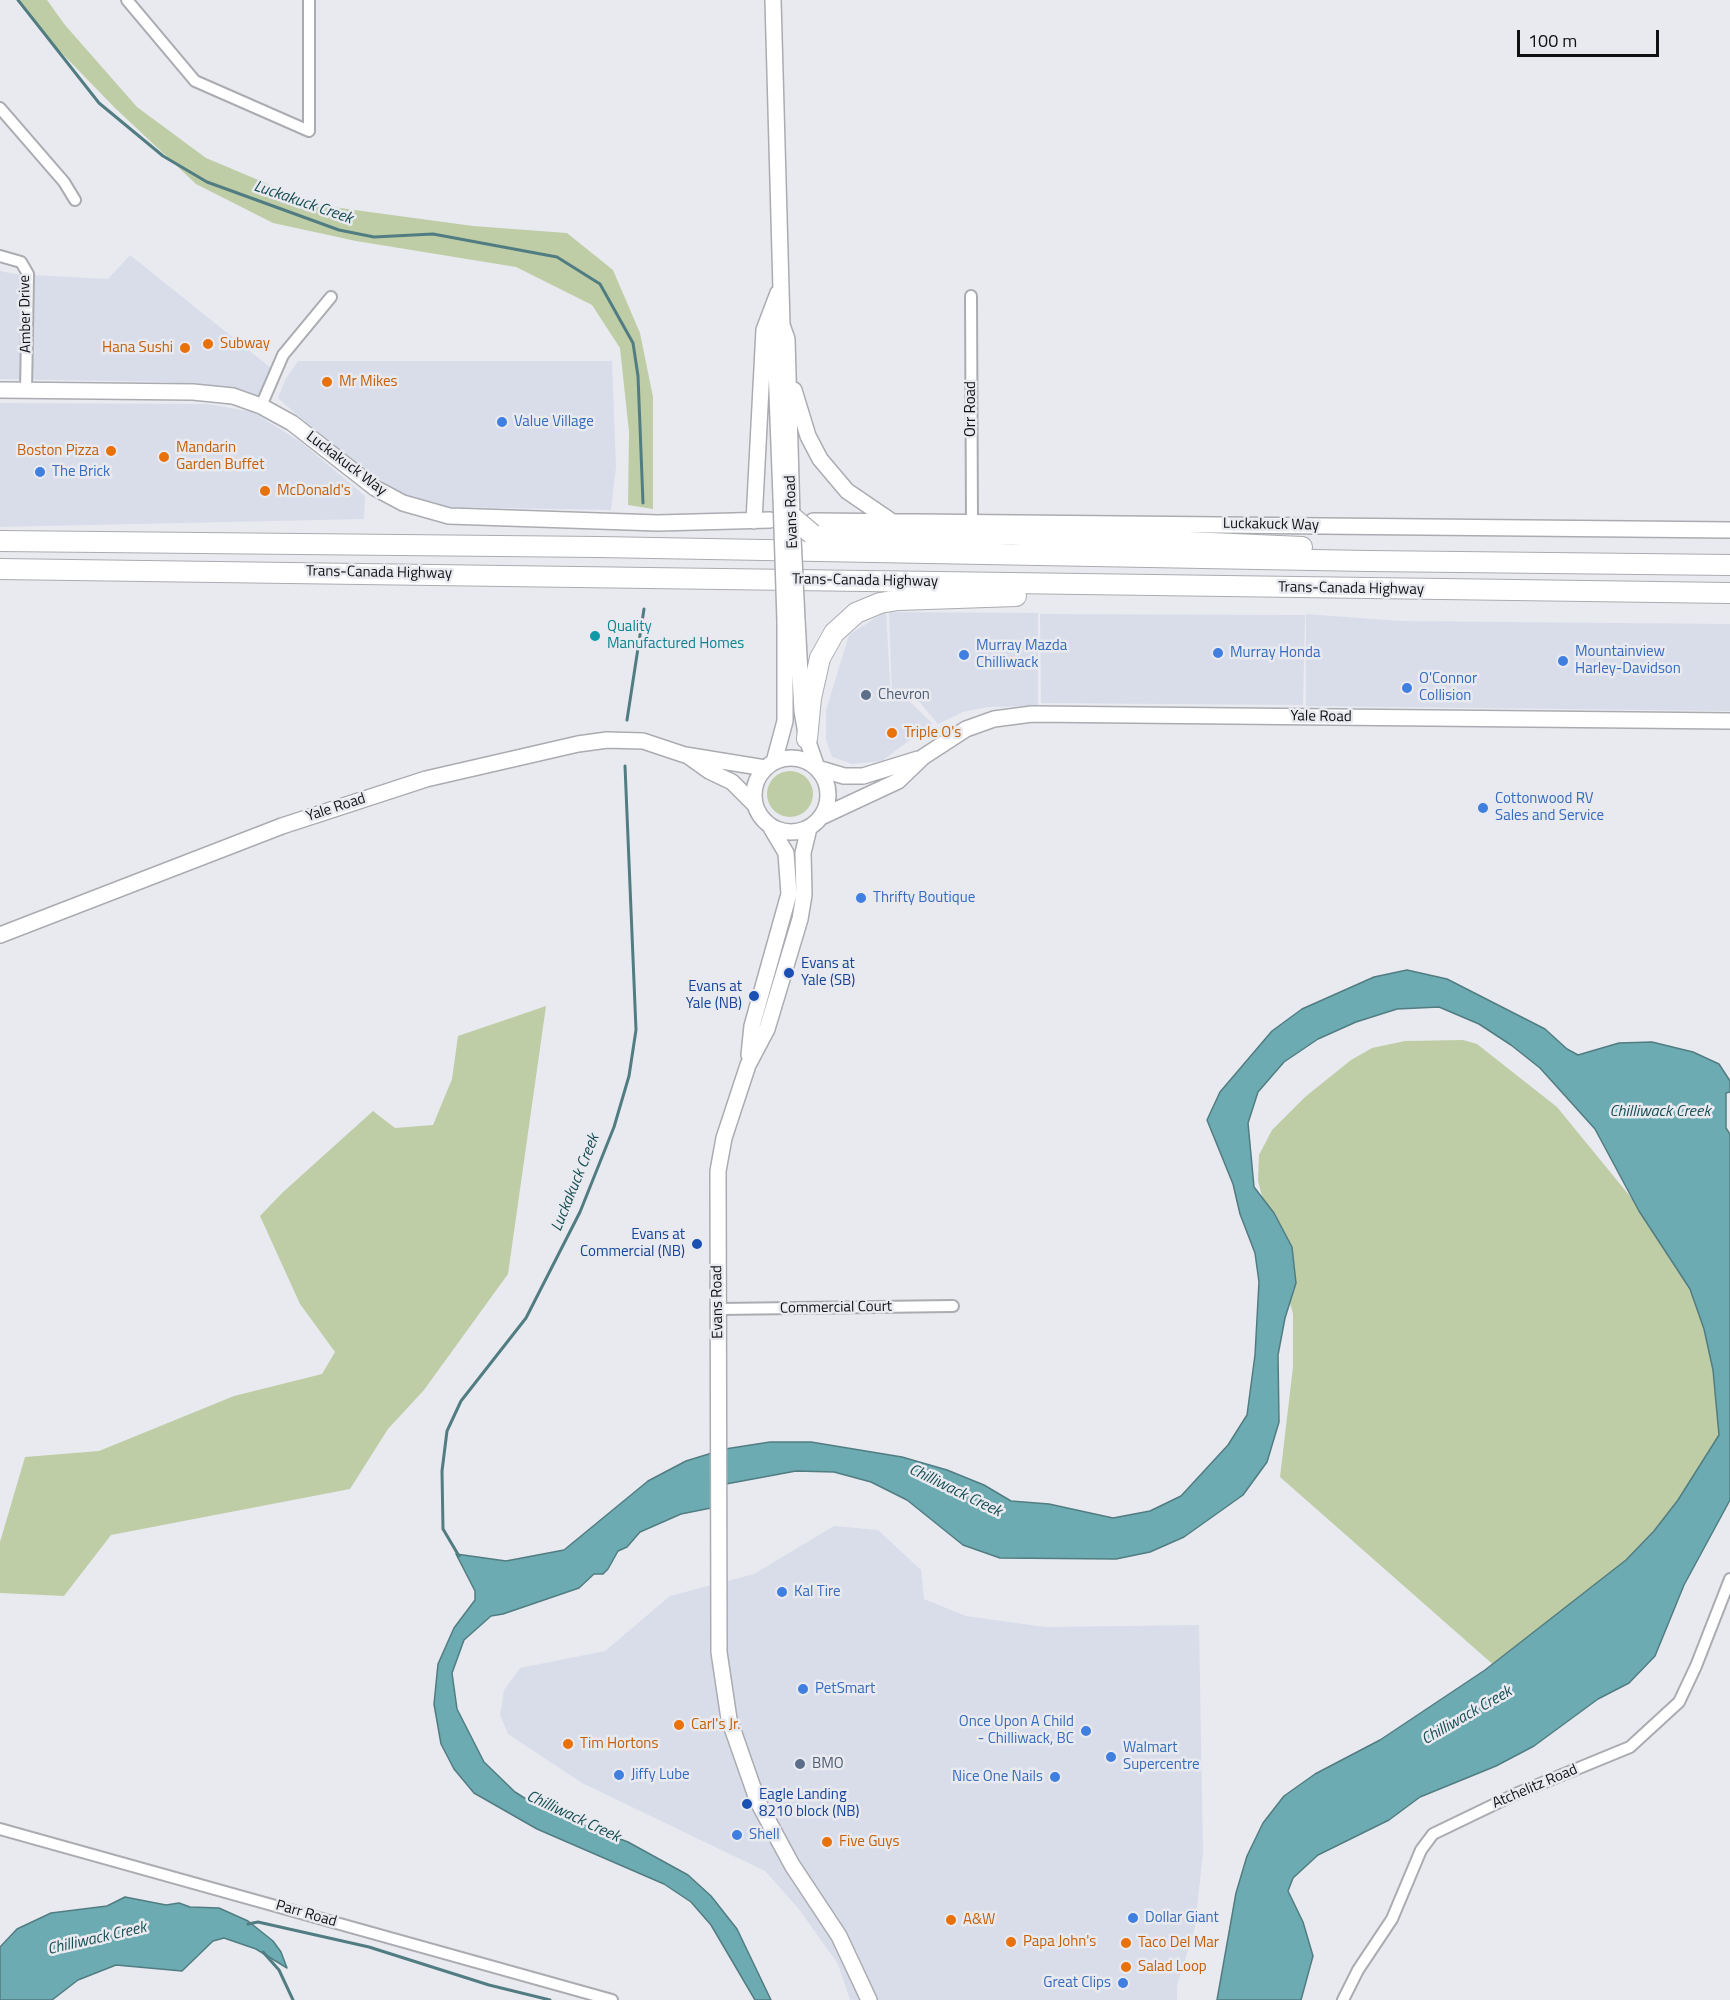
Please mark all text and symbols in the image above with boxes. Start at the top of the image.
scale bar [1520,18,1662,56]
text: 100 m [1528,27,1577,54]
water label: Luckakuck Creek [251,177,355,229]
street label: Amber Drive [16,275,36,353]
place label: Subway [220,335,270,353]
marker: Subway [201,337,215,351]
place label: Hana Sushi [102,339,173,357]
marker: Hana Sushi [178,341,192,355]
place label: Mr Mikes [339,373,398,391]
marker: Mr Mikes [320,375,334,389]
street label: Orr Road [962,381,980,437]
place label: Value Village [514,413,594,431]
marker: Value Village [495,415,509,429]
street label: Luckakuck Way [302,428,390,500]
place label: Mandarin Garden Buffet [176,439,264,474]
place label: Boston Pizza [17,442,99,460]
marker: Boston Pizza [104,444,118,458]
marker: Mandarin Garden Buffet [157,450,171,464]
place label: The Brick [52,463,110,481]
marker: The Brick [33,465,47,479]
street label: Evans Road [782,475,802,549]
place label: McDonald's [277,482,351,500]
marker: McDonald's [258,484,272,498]
street label: Luckakuck Way [1223,515,1319,535]
street label: Trans-Canada Highway [306,563,452,583]
street label: Trans-Canada Highway [792,571,938,591]
street label: Trans-Canada Highway [1278,579,1424,599]
place label: Quality Manufactured Homes [607,618,744,653]
marker: Quality Manufactured Homes [588,629,602,643]
place label: Murray Mazda Chilliwack [976,637,1067,672]
place label: Mountainview Harley-Davidson [1575,643,1681,678]
place label: Murray Honda [1230,644,1320,662]
marker: Murray Honda [1211,646,1225,660]
marker: Murray Mazda Chilliwack [957,648,971,662]
marker: Mountainview Harley-Davidson [1556,654,1570,668]
place label: O'Connor Collision [1419,670,1477,705]
marker: O'Connor Collision [1400,681,1414,695]
place label: Chevron [878,686,930,704]
marker: Chevron [859,688,873,702]
street label: Yale Road [1290,707,1352,727]
place label: Triple O's [904,724,961,742]
marker: Triple O's [885,726,899,740]
street label: Yale Road [304,790,368,826]
place label: Cottonwood RV Sales and Service [1495,790,1604,825]
marker: Cottonwood RV Sales and Service [1476,801,1490,815]
place label: Thrifty Boutique [873,889,975,907]
marker: Thrifty Boutique [854,891,868,905]
place label: Evans at Yale (SB) [801,955,855,990]
marker: Evans at Yale (SB) [782,966,796,980]
place label: Evans at Yale (NB) [686,978,742,1013]
marker: Evans at Yale (NB) [747,989,761,1003]
water label: Chilliwack Creek [1609,1102,1711,1122]
water label: Luckakuck Creek [548,1132,604,1234]
place label: Evans at Commercial (NB) [580,1226,685,1261]
marker: Evans at Commercial (NB) [690,1237,704,1251]
street label: Evans Road [708,1265,728,1339]
street label: Commercial Court [780,1298,892,1318]
water label: Chilliwack Creek [905,1460,1005,1522]
place label: Kal Tire [794,1583,841,1601]
marker: Kal Tire [775,1585,789,1599]
place label: PetSmart [815,1680,875,1698]
marker: PetSmart [796,1682,810,1696]
water label: Chilliwack Creek [1418,1682,1516,1750]
place label: Once Upon A Child - Chilliwack, BC [959,1713,1074,1748]
place label: Carl's Jr. [691,1716,741,1734]
marker: Carl's Jr. [672,1718,686,1732]
marker: Once Upon A Child - Chilliwack, BC [1079,1724,1093,1738]
place label: Tim Hortons [580,1735,658,1753]
marker: Tim Hortons [561,1737,575,1751]
place label: Walmart Supercentre [1123,1739,1200,1774]
marker: Walmart Supercentre [1104,1750,1118,1764]
place label: BMO [812,1755,844,1773]
marker: BMO [793,1757,807,1771]
street label: Atchelitz Road [1490,1761,1580,1813]
place label: Jiffy Lube [631,1766,690,1784]
marker: Jiffy Lube [612,1768,626,1782]
place label: Nice One Nails [952,1768,1043,1786]
marker: Nice One Nails [1048,1770,1062,1784]
place label: Eagle Landing 8210 block (NB) [759,1786,859,1821]
water label: Chilliwack Creek [523,1787,623,1847]
marker: Eagle Landing 8210 block (NB) [740,1797,754,1811]
place label: Shell [749,1826,780,1844]
marker: Shell [730,1828,744,1842]
place label: Five Guys [839,1833,899,1851]
marker: Five Guys [820,1835,834,1849]
street label: Parr Road [273,1897,339,1931]
place label: Dollar Giant [1145,1909,1219,1927]
place label: A&W [963,1911,995,1929]
marker: Dollar Giant [1126,1911,1140,1925]
marker: A&W [944,1913,958,1927]
water label: Chilliwack Creek [46,1918,148,1960]
place label: Papa John's [1023,1933,1096,1951]
place label: Taco Del Mar [1138,1934,1219,1952]
marker: Papa John's [1004,1935,1018,1949]
marker: Taco Del Mar [1119,1936,1133,1950]
place label: Salad Loop [1138,1958,1207,1976]
marker: Salad Loop [1119,1960,1133,1974]
place label: Great Clips [1043,1974,1111,1992]
marker: Great Clips [1116,1976,1130,1990]

